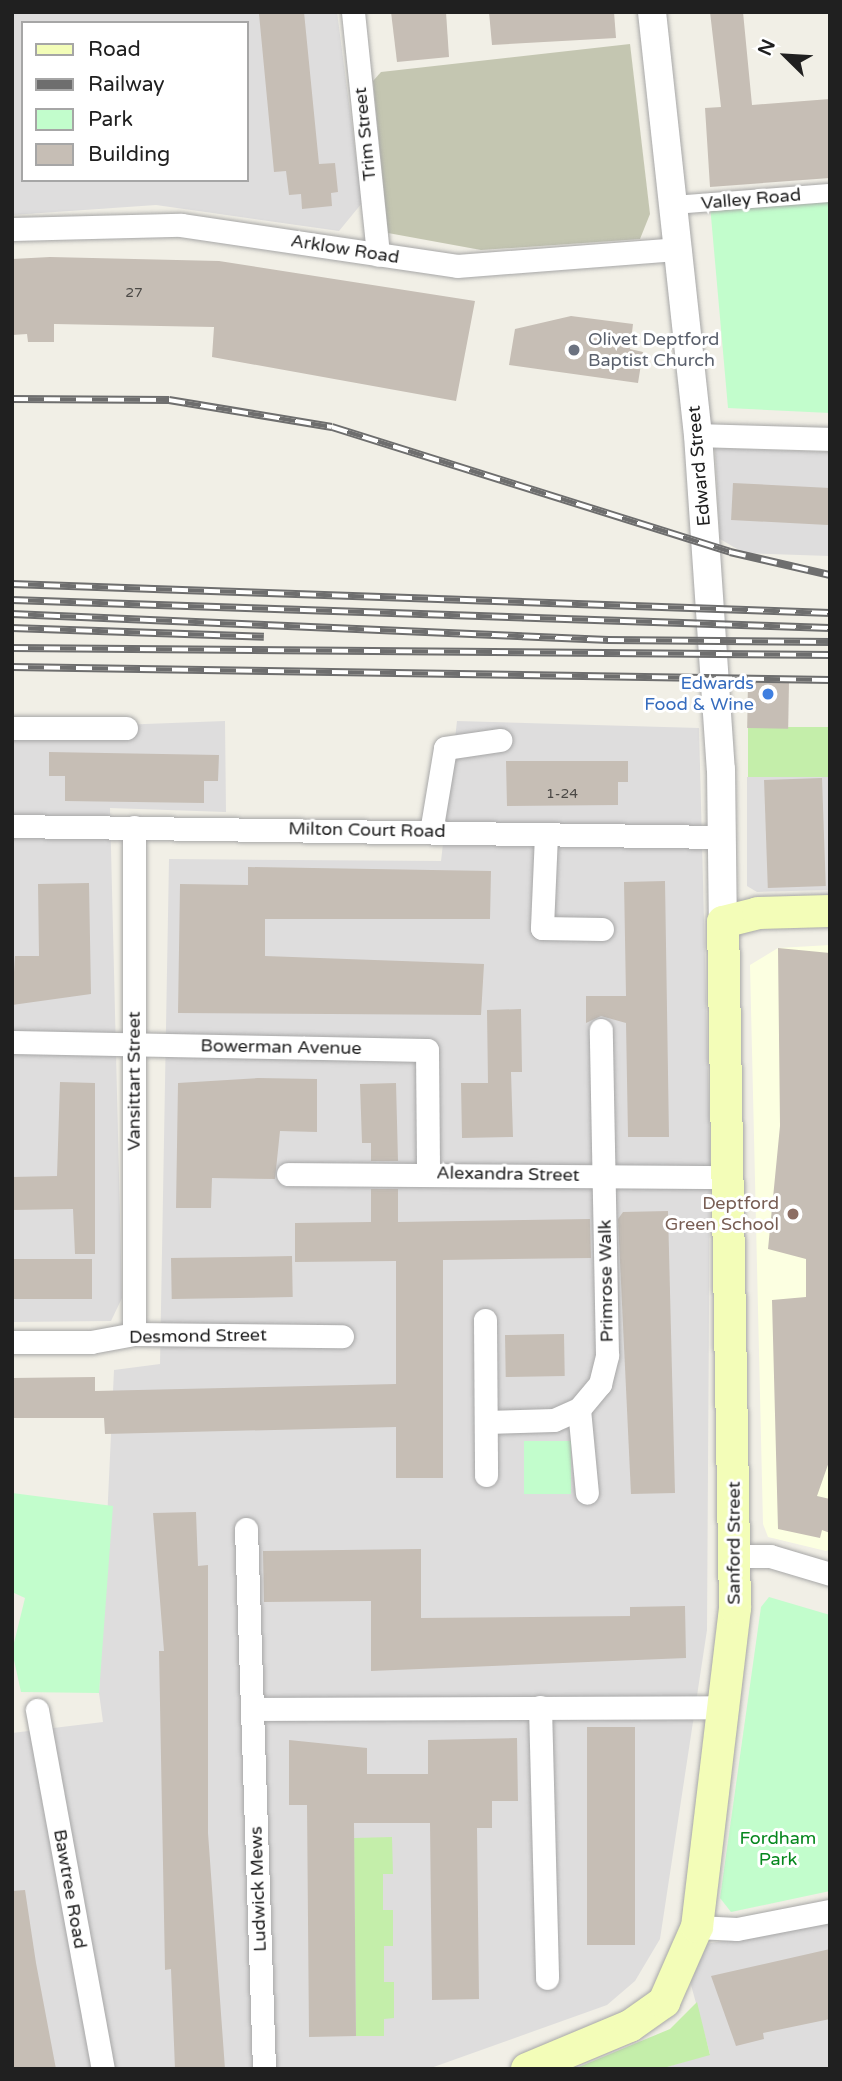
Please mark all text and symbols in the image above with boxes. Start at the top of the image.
legend [21,21,248,182]
north arrow [751,21,821,91]
text: N [754,36,780,59]
text: Road [88,37,141,62]
text: Railway [88,72,165,97]
street label: Trim Street [349,86,381,182]
text: Park [88,107,133,132]
text: Building [88,142,170,167]
street label: Valley Road [700,184,802,214]
street label: Arklow Road [289,230,401,268]
house number: 27 [125,285,143,301]
place label: Olivet Deptford Baptist Church [588,329,719,372]
marker: Olivet Deptford Baptist Church [566,342,582,358]
street label: Edward Street [683,405,715,527]
place label: Edwards Food & Wine [644,673,754,716]
marker: Edwards Food & Wine [760,686,776,702]
house number: 1-24 [546,786,578,802]
street label: Milton Court Road [288,818,446,842]
street label: Vansittart Street [123,1011,145,1151]
street label: Bowerman Avenue [200,1035,362,1059]
street label: Alexandra Street [436,1162,580,1186]
place label: Deptford Green School [665,1193,779,1236]
marker: Deptford Green School [785,1206,801,1222]
street label: Primrose Walk [594,1219,618,1343]
street label: Desmond Street [129,1324,267,1348]
street label: Sanford Street [723,1481,745,1605]
street label: Ludwick Mews [245,1826,271,1952]
street label: Bawtree Road [49,1828,91,1950]
park label: Fordham Park [740,1828,816,1870]

